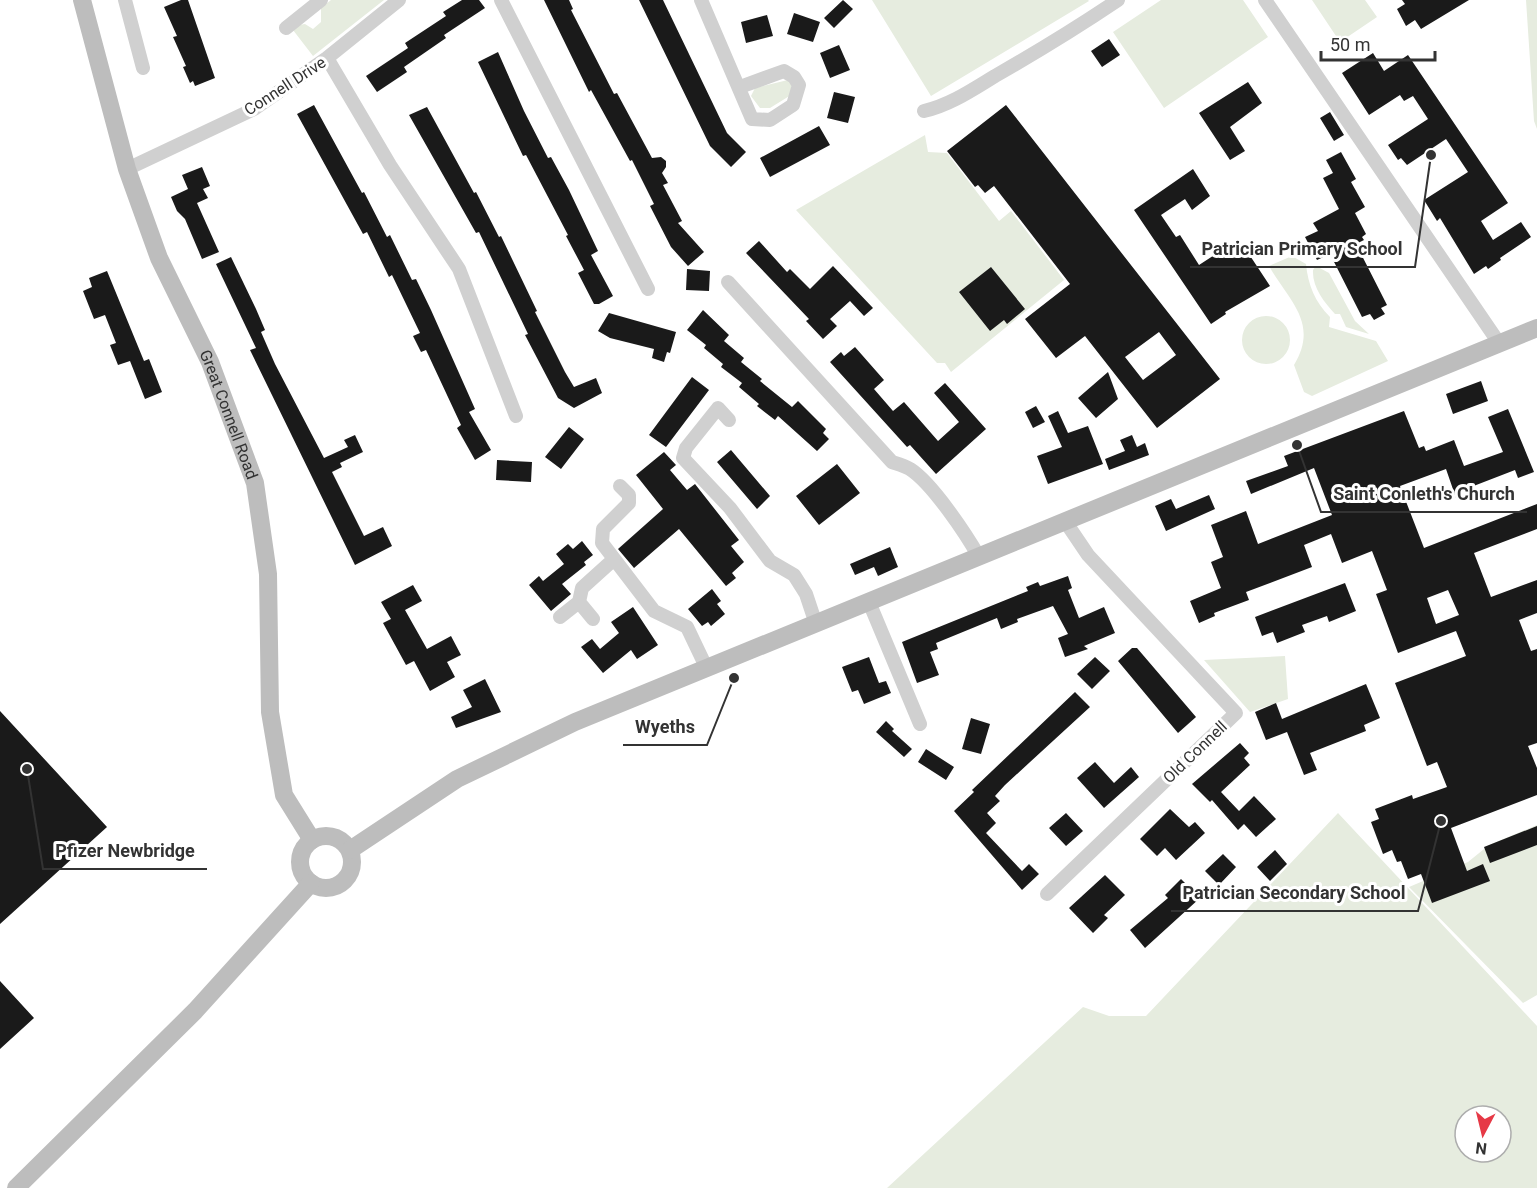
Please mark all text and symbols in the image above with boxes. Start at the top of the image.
scale bar [1321,24,1435,62]
text: 50 m [1330,34,1370,55]
street label: Connell Drive [241,53,329,119]
callout: Patrician Primary School [1190,231,1415,267]
text: Patrician Primary School [1201,238,1403,259]
street label: Great Connell Road [196,346,262,482]
callout: Saint Conleth's Church [1321,476,1527,512]
text: Saint Conleth's Church [1333,483,1515,504]
callout: Wyeths [623,709,707,745]
text: Wyeths [635,716,695,737]
street label: Old Connell [1159,717,1231,787]
callout: Pfizer Newbridge [43,833,207,869]
text: Pfizer Newbridge [55,840,195,861]
callout: Patrician Secondary School [1171,875,1418,911]
text: Patrician Secondary School [1182,882,1406,903]
north arrow [1453,1104,1513,1164]
text: N [1474,1138,1488,1159]

